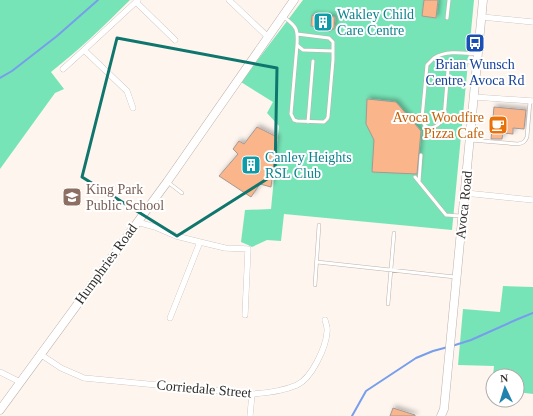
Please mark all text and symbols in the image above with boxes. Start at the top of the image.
place label: Wakley Child Care Centre [337,7,414,38]
building icon: Wakley Child Care Centre [312,11,334,33]
bus stop icon: Brian Wunsch Centre, Avoca Rd [464,32,486,54]
place label: Brian Wunsch Centre, Avoca Rd [426,57,524,88]
place label: Avoca Woodfire Pizza Cafe [393,110,484,141]
cafe icon: Avoca Woodfire Pizza Cafe [487,114,509,136]
place label: Canley Heights RSL Club [265,150,352,181]
building icon: Canley Heights RSL Club [240,154,262,176]
street label: Avoca Road [453,170,475,240]
place label: King Park Public School [86,182,164,213]
school or university icon: King Park Public School [61,186,83,208]
street label: Humphries Road [72,221,140,307]
north arrow [485,368,525,408]
text: N [500,372,509,384]
street label: Corriedale Street [156,377,252,401]

